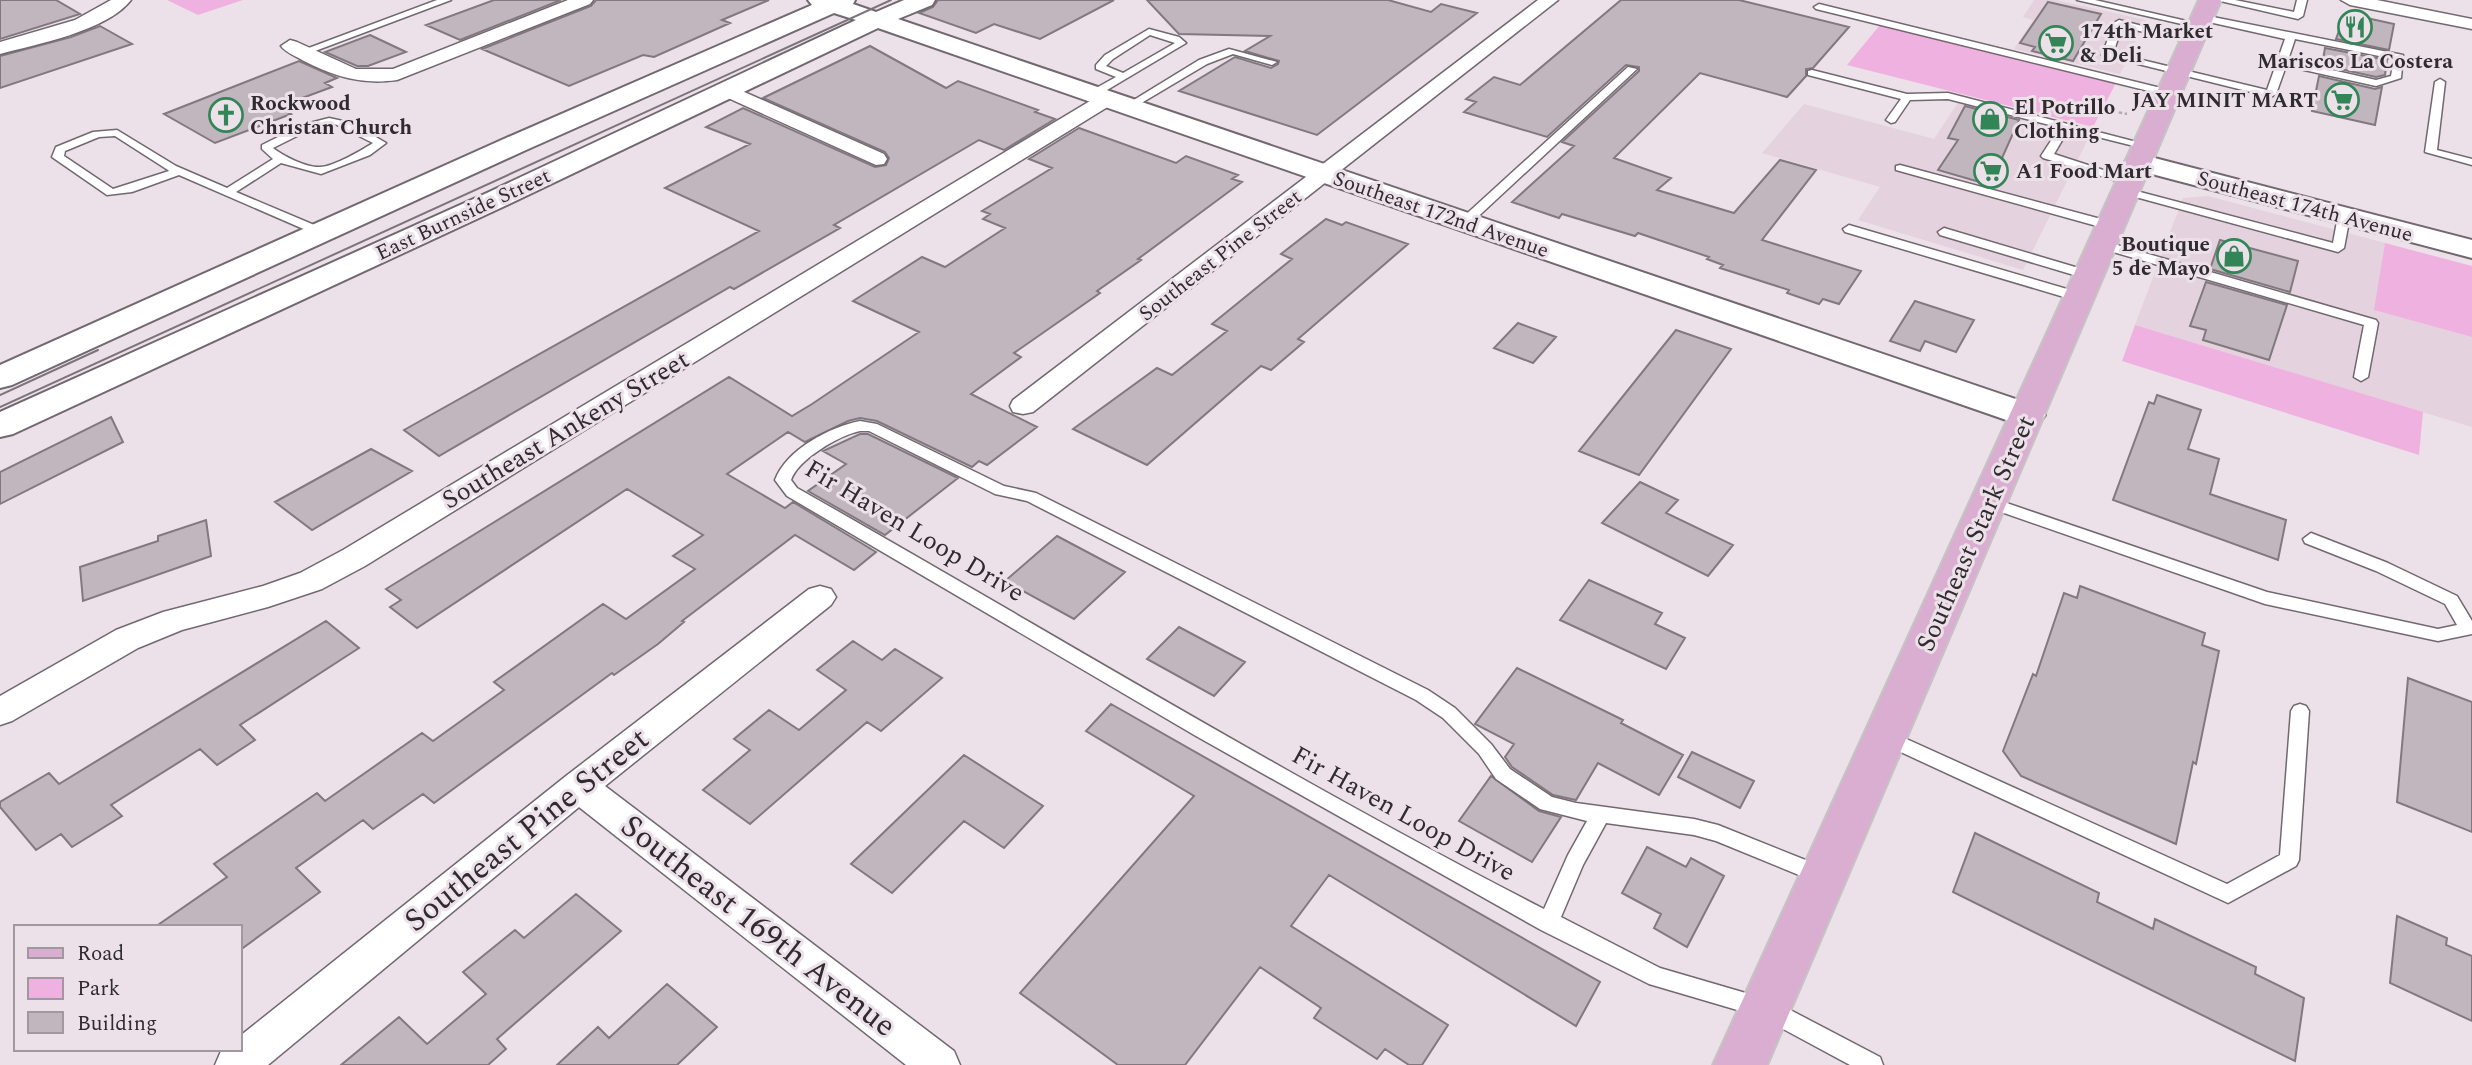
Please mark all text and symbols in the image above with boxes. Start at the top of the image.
restaurant icon: Mariscos La Costera [2336,8,2374,46]
place label: 174th Market & Deli [2080,16,2213,72]
supermarket icon: 174th Market & Deli [2037,24,2075,62]
place label: Mariscos La Costera [2257,46,2453,78]
supermarket icon: JAY MINIT MART [2323,81,2361,119]
place label: JAY MINIT MART [2132,85,2318,117]
place label: Rockwood Christan Church [250,88,412,144]
place label: El Potrillo Clothing [2014,92,2115,148]
church icon: Rockwood Christan Church [207,96,245,134]
shop icon: El Potrillo Clothing [1971,100,2009,138]
supermarket icon: A1 Food Mart [1972,152,2010,190]
place label: A1 Food Mart [2016,156,2152,188]
street label: East Burnside Street [371,160,556,269]
street label: Southeast 172nd Avenue [1328,163,1553,267]
street label: Southeast 174th Avenue [2193,163,2416,251]
street label: Southeast Pine Street [1132,182,1309,330]
place label: Boutique 5 de Mayo [2112,229,2210,285]
shop icon: Boutique 5 de Mayo [2215,237,2253,275]
street label: Southeast Ankeny Street [434,340,697,520]
street label: Southeast Stark Street [1906,409,2046,658]
street label: Fir Haven Loop Drive [797,449,1032,613]
street label: Southeast Pine Street [394,716,660,945]
street label: Fir Haven Loop Drive [1284,736,1523,892]
street label: Southeast 169th Avenue [610,803,907,1050]
legend [14,925,242,1051]
text: Road [77,938,124,970]
text: Park [77,973,121,1005]
text: Building [77,1008,157,1040]

